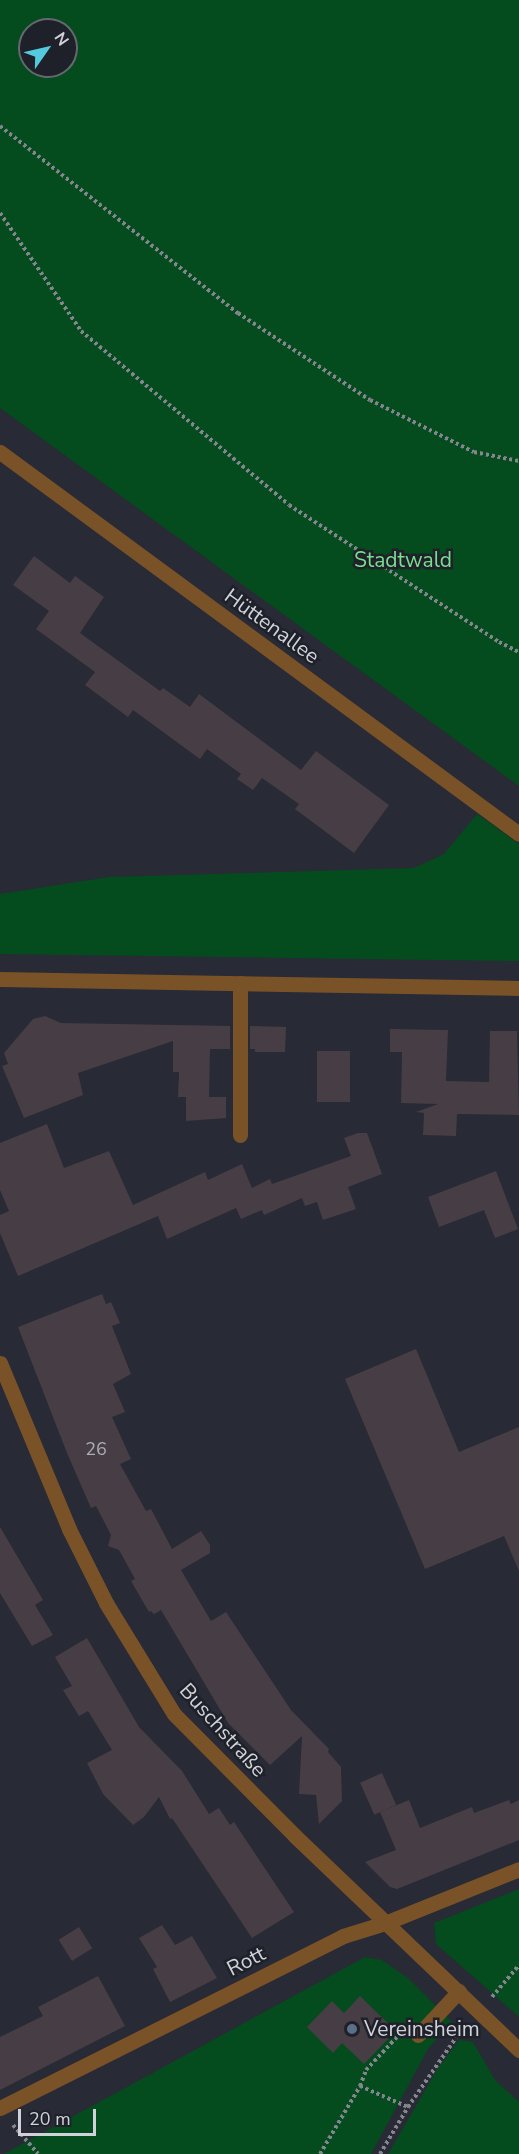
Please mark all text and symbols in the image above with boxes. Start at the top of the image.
north arrow [18,18,78,78]
text: N [49,28,74,50]
park label: Stadtwald [354,547,452,573]
street label: Hüttenallee [220,583,324,669]
house number: 26 [85,1438,107,1460]
street label: Buschstraße [174,1678,272,1782]
street label: Rott [223,1941,269,1981]
place label: Vereinsheim [364,2016,480,2042]
marker: Vereinsheim [345,2022,359,2036]
scale bar [21,2097,99,2135]
text: 20 m [29,2107,71,2131]

